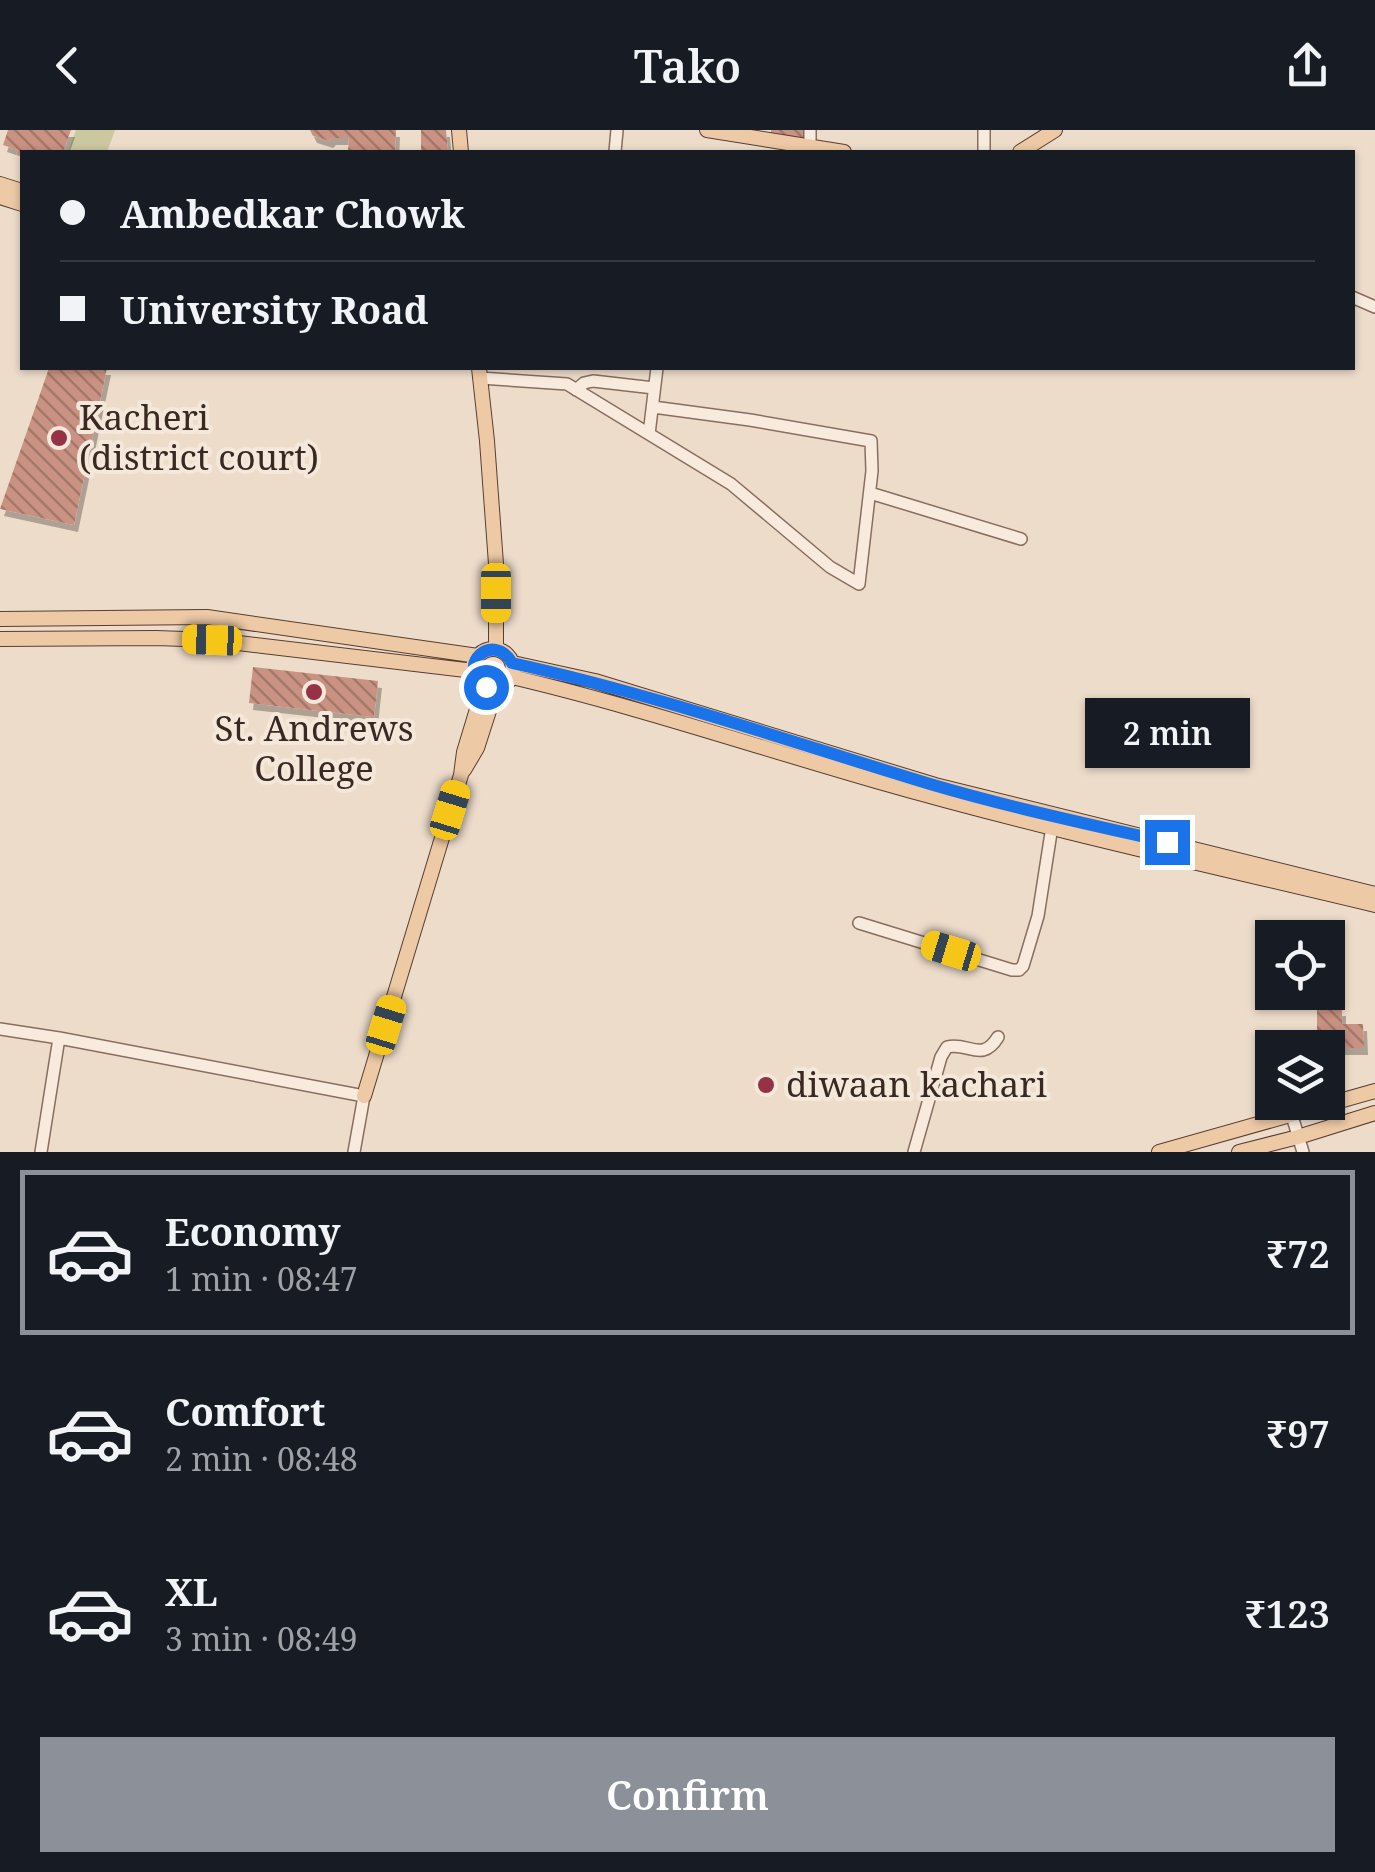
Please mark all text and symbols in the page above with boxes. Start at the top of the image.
text: Tako [634,35,741,96]
icon: back [40,38,95,93]
icon: share [1280,38,1335,93]
text: Ambedkar Chowk [120,187,465,239]
text: University Road [120,283,429,335]
place label: Kacheri (district court) [79,393,319,480]
marker: Kacheri (district court) [48,427,70,449]
car [481,563,511,623]
car [181,624,243,656]
route start [464,665,509,710]
marker: St. Andrews College [303,681,325,703]
callout: 2 min [1084,697,1250,767]
place label: St. Andrews College [214,704,414,791]
text: 2 min [1123,711,1212,754]
car [427,777,473,843]
route end [1145,820,1190,865]
map controls [1255,920,1345,1120]
button: locate [1255,920,1345,1010]
car [918,928,984,974]
car [363,992,409,1058]
button: layers [1255,1030,1345,1120]
place label: diwaan kachari [786,1060,1047,1107]
marker: diwaan kachari [755,1074,777,1096]
text: Economy [165,1205,341,1257]
icon: car [45,1208,135,1298]
text: ₹72 [1266,1227,1330,1279]
text: 1 min · 08:47 [165,1257,358,1300]
text: Comfort [165,1385,325,1437]
icon: car [45,1388,135,1478]
text: ₹97 [1266,1407,1330,1459]
text: 2 min · 08:48 [165,1437,358,1480]
text: XL [165,1565,218,1617]
icon: car [45,1568,135,1658]
text: ₹123 [1245,1587,1330,1639]
text: 3 min · 08:49 [165,1617,358,1660]
button: Confirm [40,1737,1335,1852]

